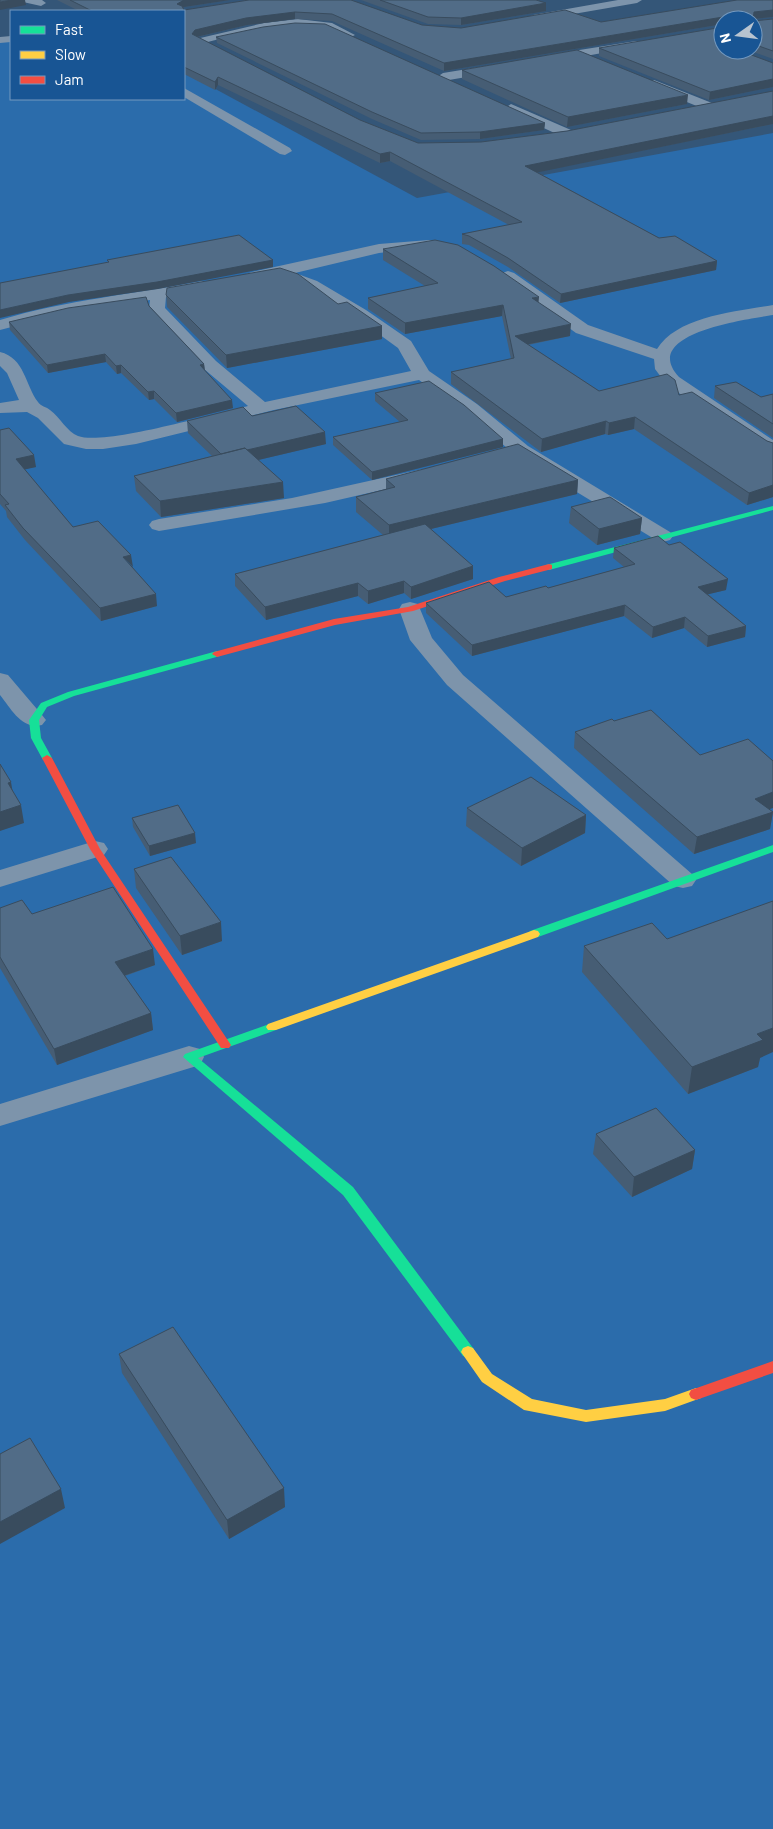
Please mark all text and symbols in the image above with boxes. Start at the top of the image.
legend [10,10,185,100]
north arrow [713,10,763,60]
text: Fast [55,20,83,38]
text: N [716,32,734,45]
text: Slow [55,45,86,63]
text: Jam [55,70,84,88]

